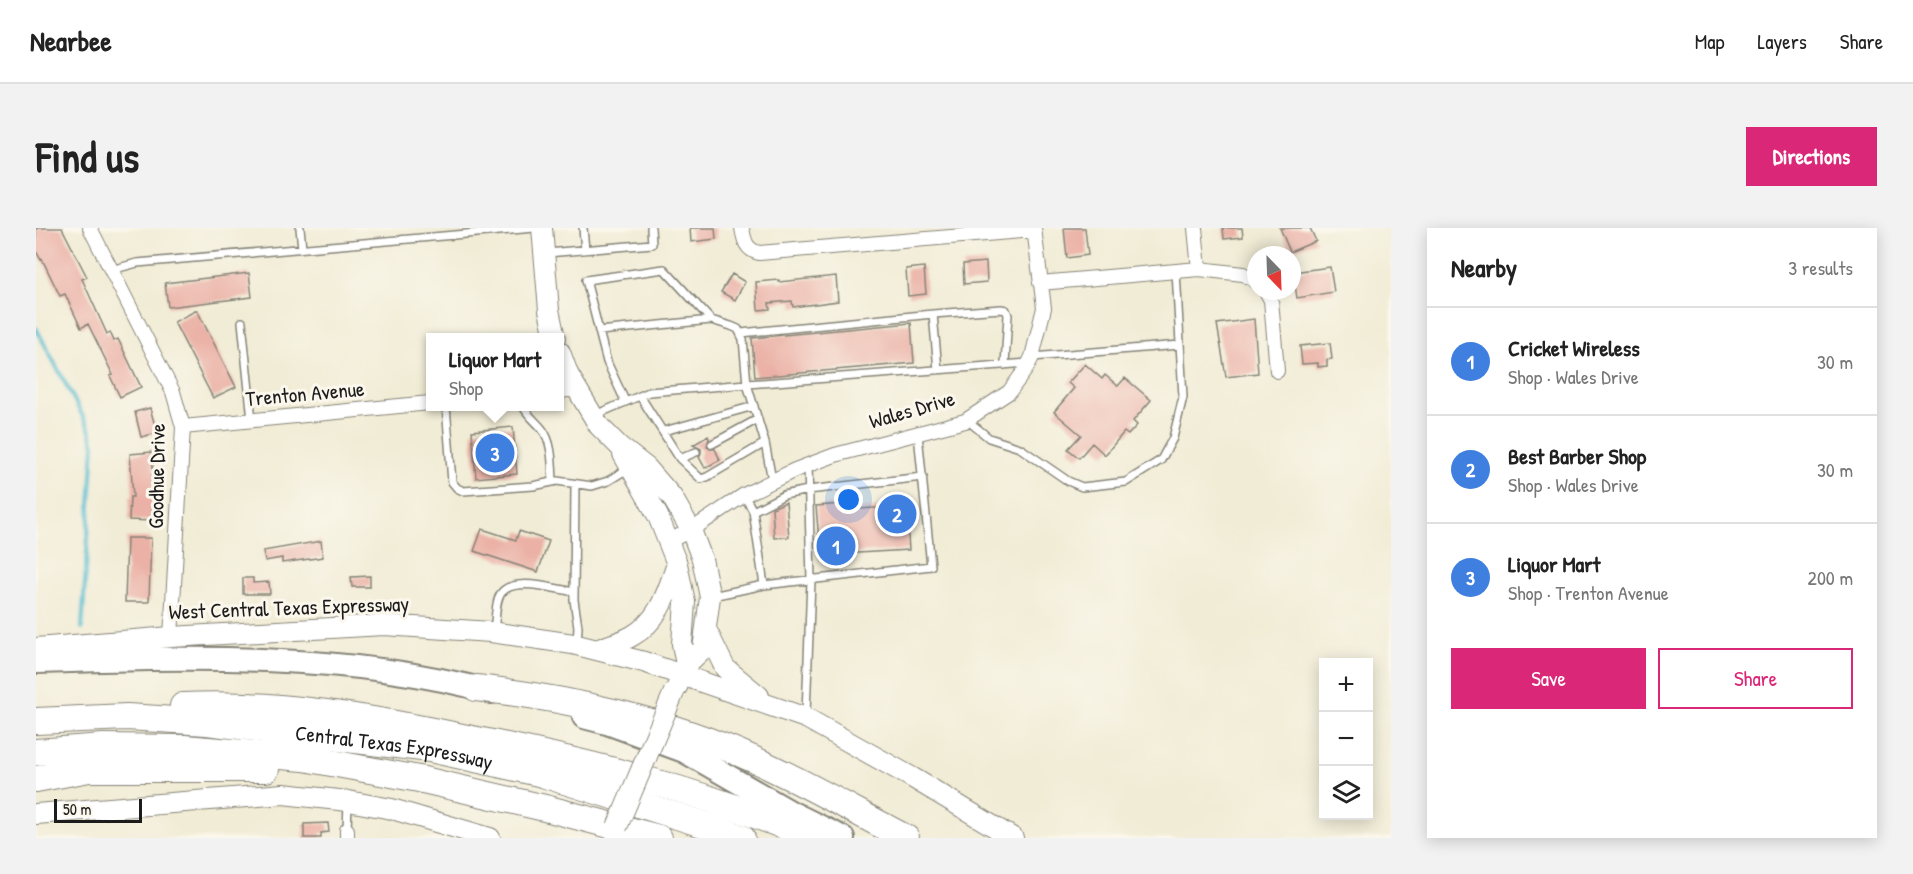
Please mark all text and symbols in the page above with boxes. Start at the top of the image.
text: Nearbee [30,22,112,60]
text: Map [1695,27,1724,56]
text: Layers [1757,27,1807,56]
text: Share [1840,27,1883,56]
button: Directions [1746,127,1877,186]
text: Find us [36,128,139,185]
north arrow [1247,246,1301,300]
text: Nearby [1451,250,1517,285]
text: 3 results [1788,254,1853,281]
popup [426,333,564,411]
text: Cricket Wireless [1508,333,1640,363]
text: Liquor Mart [449,344,541,374]
text: 1 [1467,348,1474,375]
text: 30 m [1817,348,1853,375]
text: Shop · Wales Drive [1508,363,1639,390]
street label: Trenton Avenue [244,374,366,413]
text: Shop [449,374,483,401]
street label: Wales Drive [866,384,958,436]
street label: Goodhue Drive [141,423,172,529]
pin: 3 [476,430,514,476]
text: Best Barber Shop [1508,441,1646,471]
text: 2 [1466,456,1475,483]
text: 30 m [1817,456,1853,483]
text: Shop · Wales Drive [1508,471,1639,498]
your location [834,485,863,514]
pin: 2 [878,492,916,536]
pin: 1 [816,524,856,568]
text: Liquor Mart [1508,549,1600,579]
text: 3 [1466,564,1475,591]
text: 200 m [1808,564,1853,591]
text: Shop · Trenton Avenue [1508,579,1669,606]
street label: West Central Texas Expressway [168,589,410,626]
button: Save [1451,648,1646,709]
button: Share [1658,648,1853,709]
map controls [1319,658,1373,820]
button: + [1319,658,1373,712]
button: − [1319,712,1373,766]
street label: Central Texas Expressway [294,718,496,776]
button: layers [1319,766,1373,820]
scale bar [54,796,142,824]
text: 50 m [63,798,92,820]

